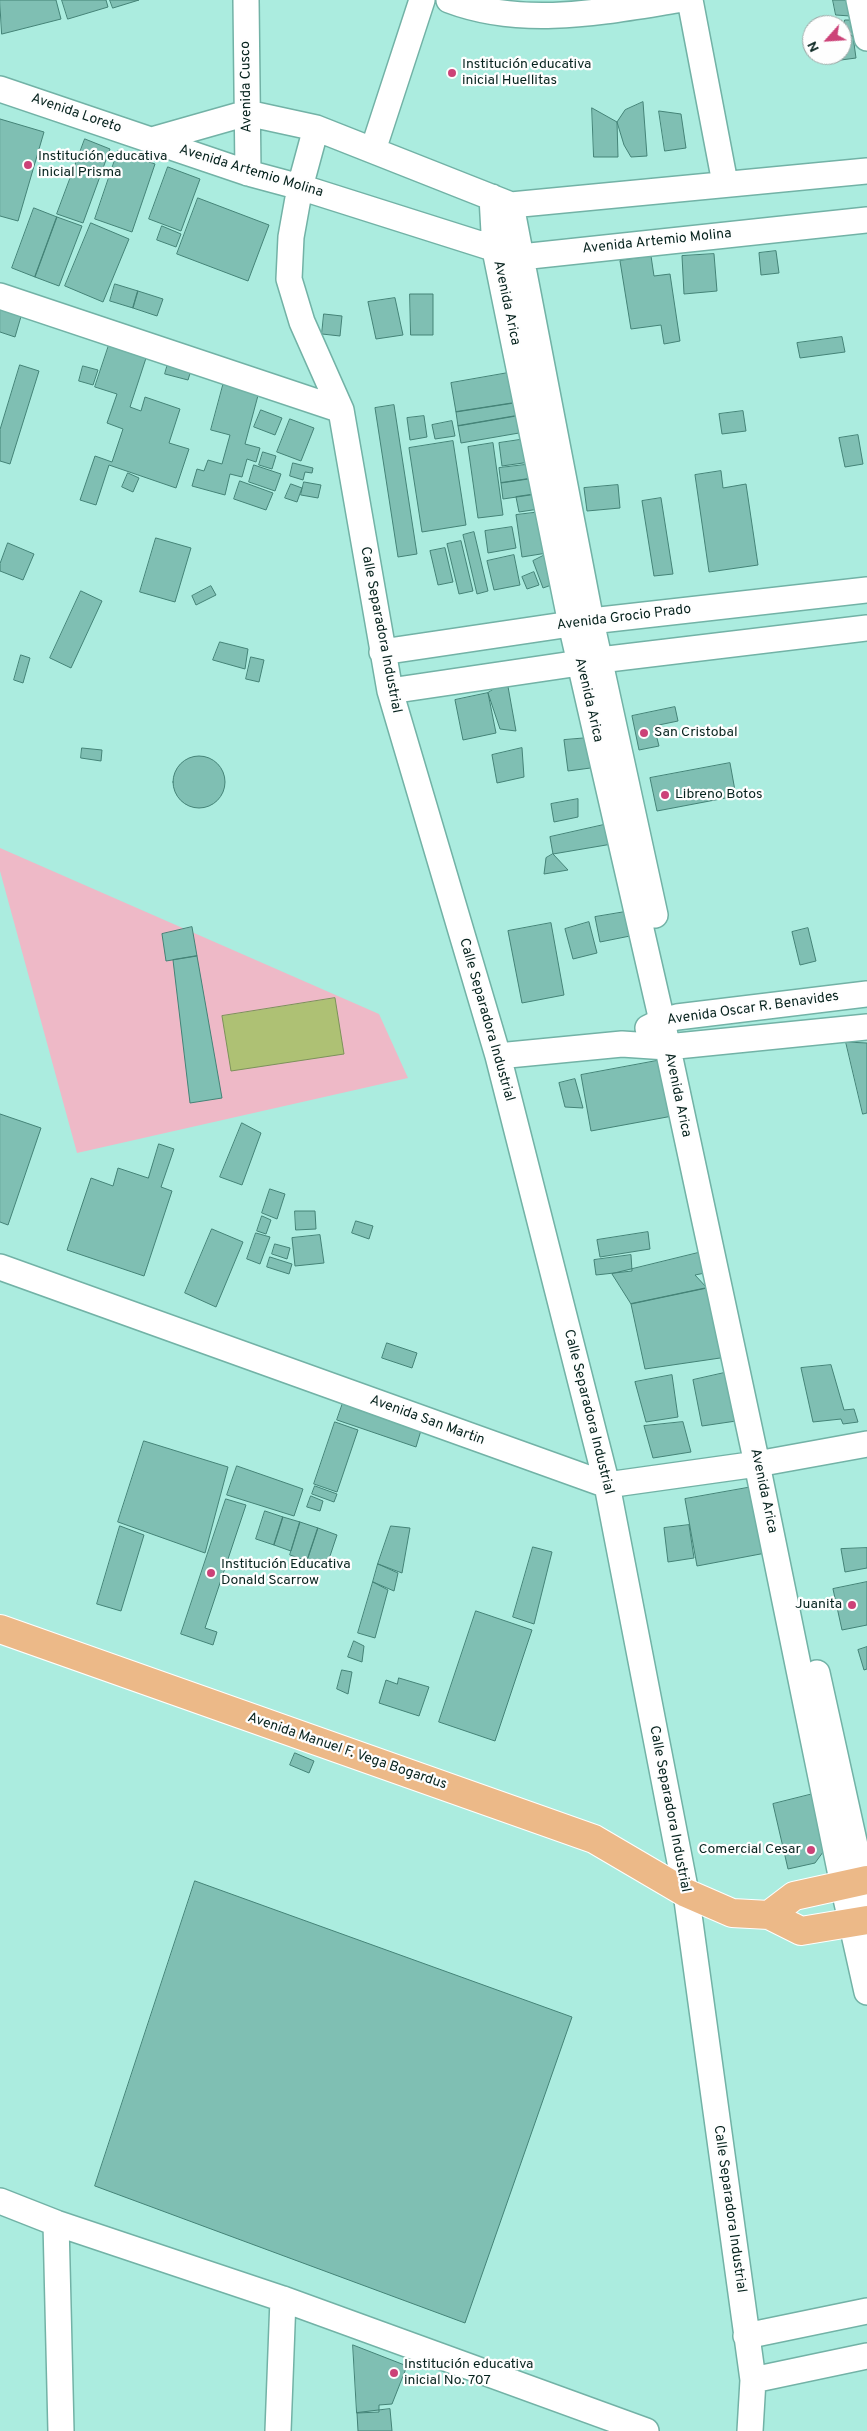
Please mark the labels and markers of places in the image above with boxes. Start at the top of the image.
place label: Institución educativa inicial Huellitas [462,57,591,90]
marker: Institución educativa inicial Huellitas [446,67,458,79]
place label: Institución educativa inicial Prisma [38,149,167,182]
marker: Institución educativa inicial Prisma [22,159,34,171]
place label: San Cristobal [654,725,738,741]
marker: San Cristobal [638,727,650,739]
place label: Libreno Botos [675,787,763,803]
marker: Libreno Botos [659,789,671,801]
place label: Institución Educativa Donald Scarrow [221,1557,351,1590]
marker: Institución Educativa Donald Scarrow [205,1567,217,1579]
place label: Juanita [795,1597,842,1613]
marker: Juanita [846,1599,858,1611]
place label: Comercial Cesar [698,1842,801,1858]
marker: Comercial Cesar [805,1844,817,1856]
place label: Institución educativa inicial No. 707 [404,2357,533,2390]
marker: Institución educativa inicial No. 707 [388,2367,400,2379]

